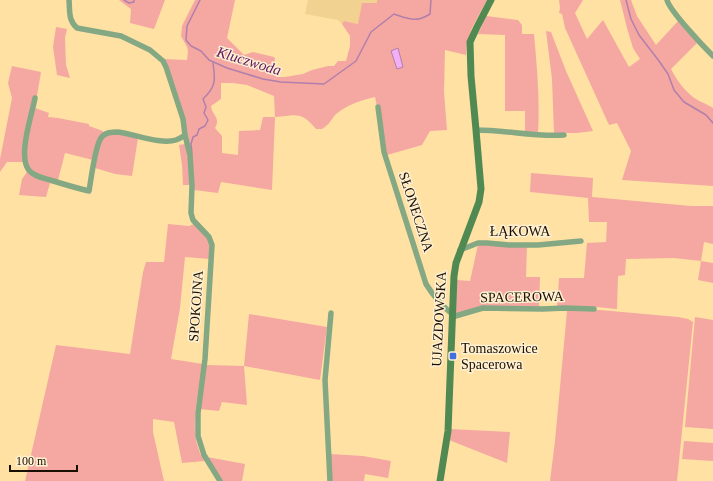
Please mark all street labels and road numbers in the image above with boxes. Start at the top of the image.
street label: SŁONECZNA [396,170,436,255]
street label: ŁĄKOWA [490,224,551,239]
street label: SPOKOJNA [186,269,206,342]
street label: UJAZDOWSKA [429,270,449,367]
street label: SPACEROWA [480,289,565,305]

